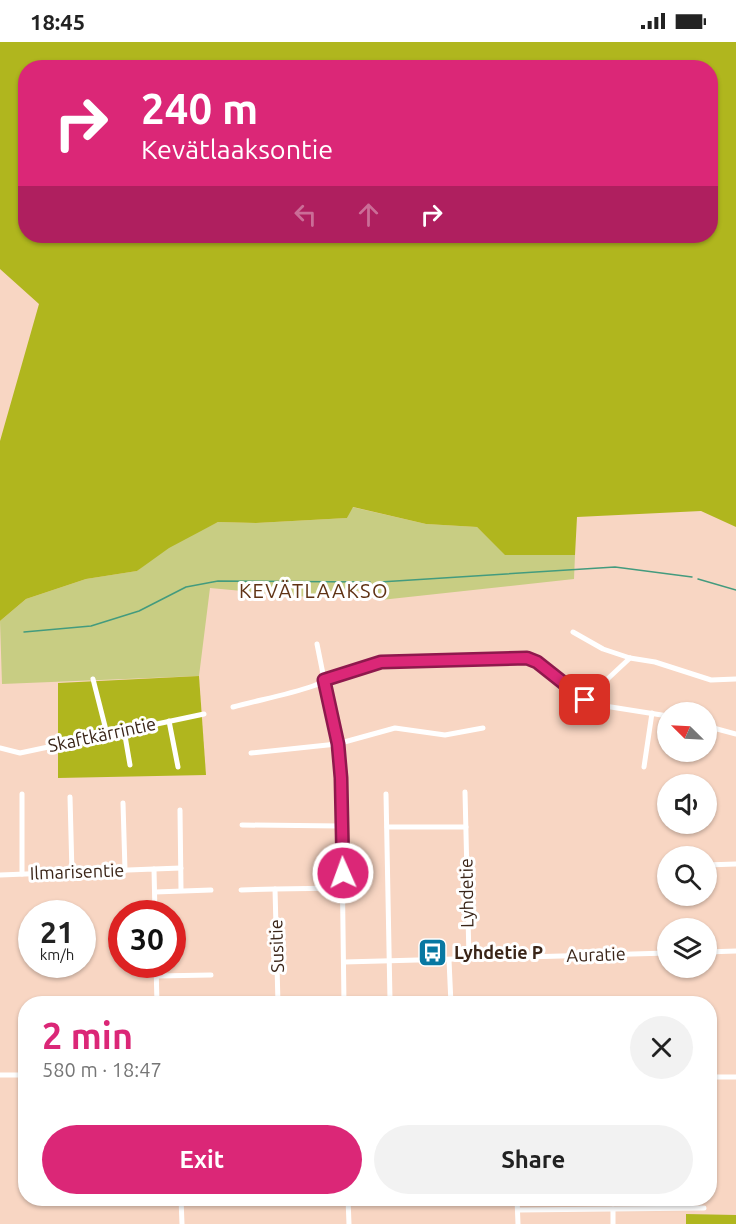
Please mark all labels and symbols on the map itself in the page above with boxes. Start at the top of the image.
district label: KEVÄTLAAKSO [239,579,389,602]
pin [559,674,610,725]
north arrow [657,702,717,762]
street label: Skaftkärrintie [46,713,158,755]
position arrow [311,841,375,905]
street label: Lyhdetie [455,858,477,928]
street label: Ilmarisentie [29,859,125,883]
speed limit sign: 30 [108,900,186,978]
street label: Susitie [265,919,287,973]
bus stop icon: Lyhdetie P [417,937,449,969]
place label: Lyhdetie P [454,942,543,962]
street label: Auratie [566,943,626,965]

